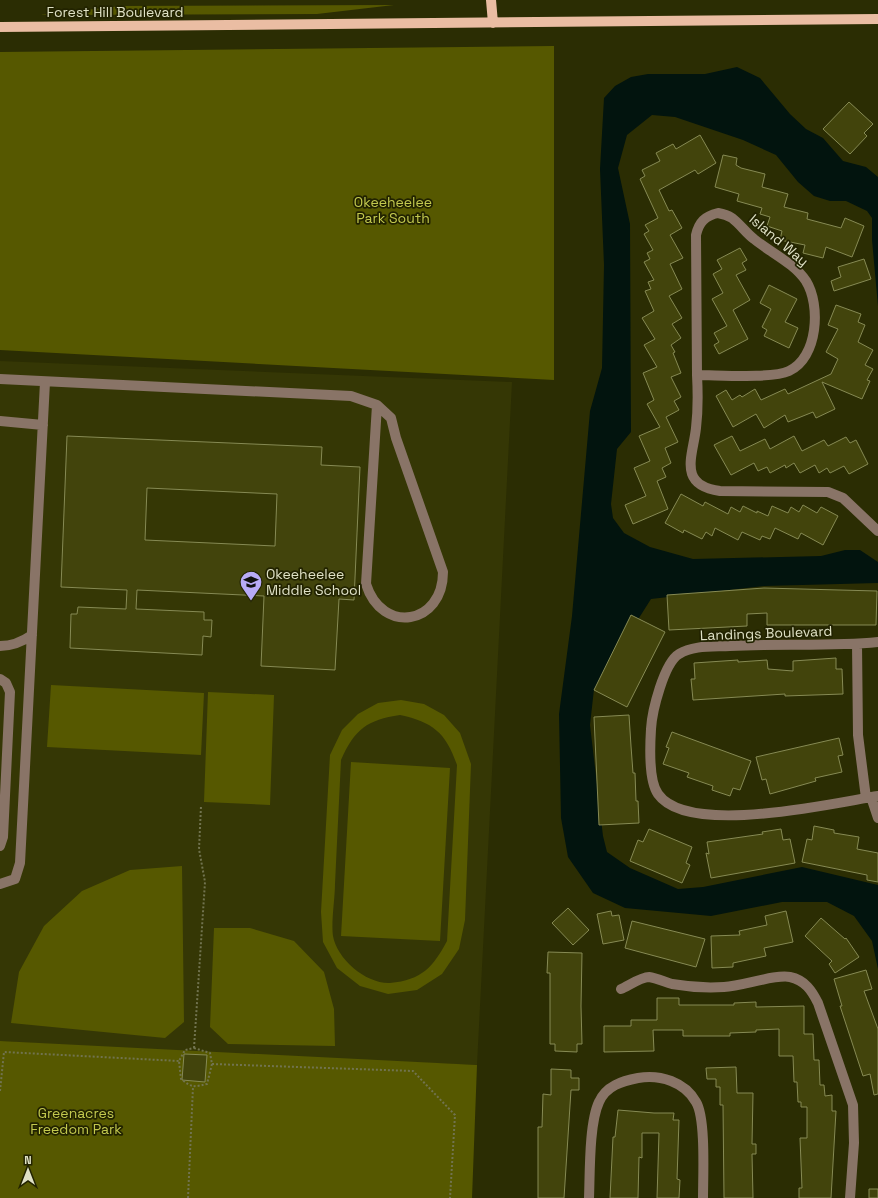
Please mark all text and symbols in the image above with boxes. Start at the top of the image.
street label: Forest Hill Boulevard [46,3,184,21]
park label: Okeeheelee Park South [354,193,432,227]
street label: Island Way [746,210,812,270]
place label: Okeeheelee Middle School [266,565,361,599]
school or university icon: Okeeheelee Middle School [238,569,264,602]
street label: Landings Boulevard [699,622,833,644]
park label: Greenacres Freedom Park [30,1104,122,1138]
north arrow [8,1150,48,1190]
text: N [24,1153,32,1167]

